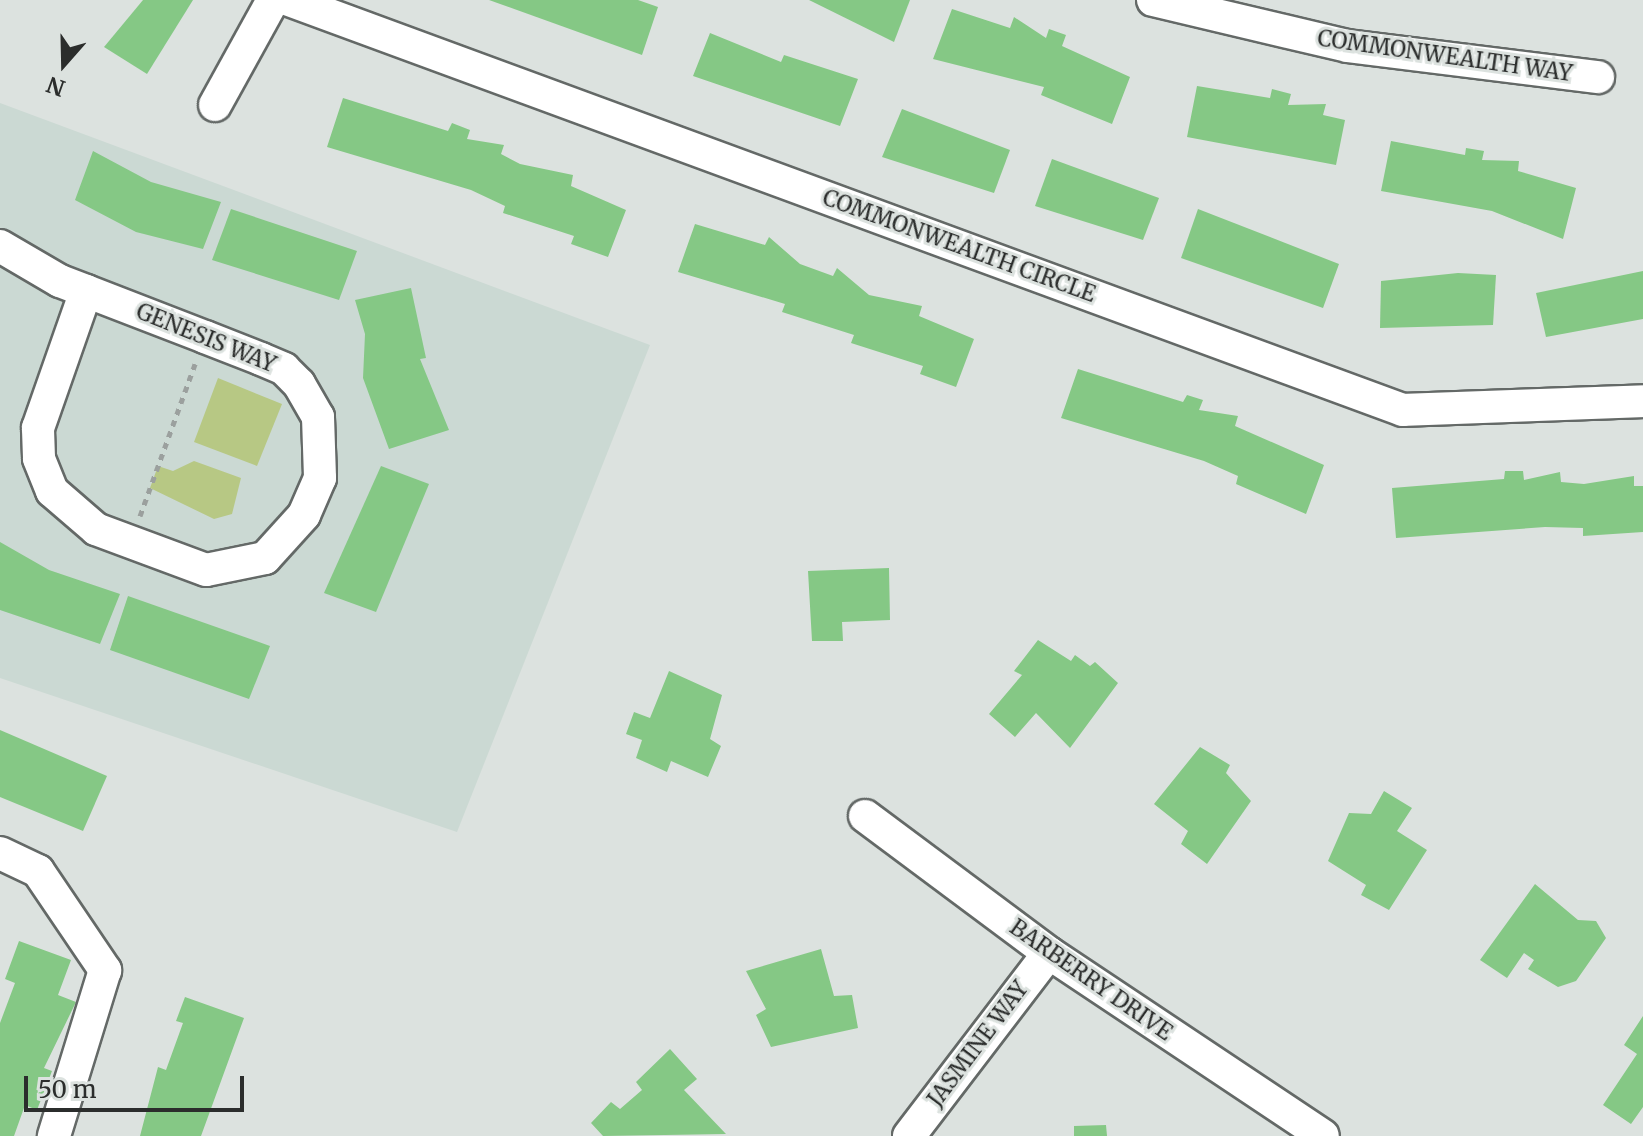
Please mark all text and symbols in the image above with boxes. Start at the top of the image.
north arrow [24,24,104,104]
street label: COMMONWEALTH WAY [1316,25,1574,87]
text: N [43,70,69,103]
street label: COMMONWEALTH CIRCLE [819,184,1099,308]
street label: GENESIS WAY [132,298,280,378]
street label: BARBERRY DRIVE [1005,914,1177,1046]
street label: JASMINE WAY [922,976,1034,1112]
scale bar [28,1060,248,1110]
text: 50 m [38,1074,97,1105]

